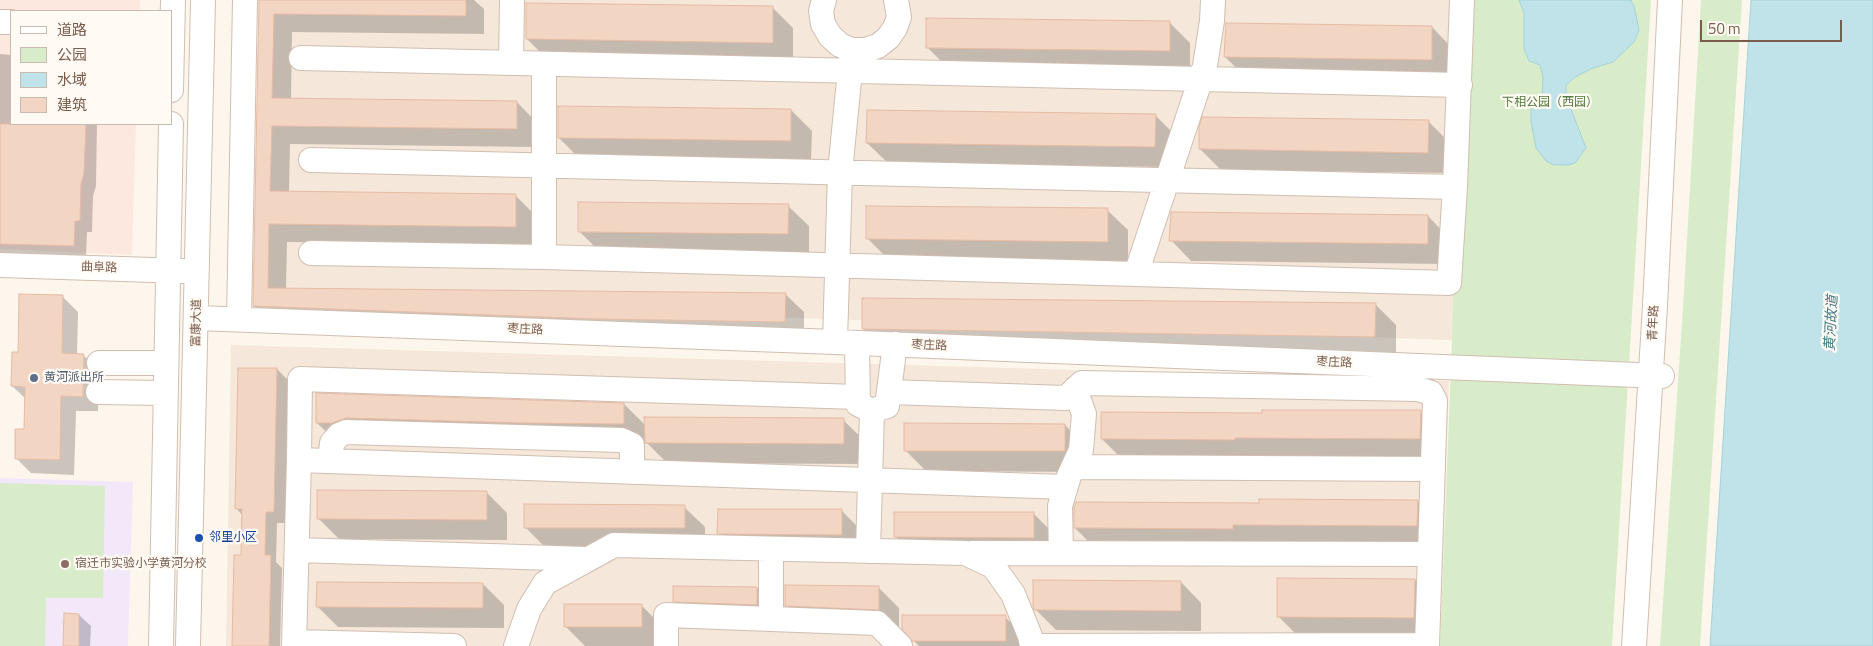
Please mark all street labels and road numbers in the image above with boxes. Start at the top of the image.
street label: 曲阜路 [81,260,117,276]
street label: 富康大道 [189,299,205,347]
street label: 青年路 [1646,305,1662,341]
street label: 枣庄路 [507,322,543,338]
street label: 枣庄路 [911,338,947,354]
street label: 枣庄路 [1316,355,1352,371]

